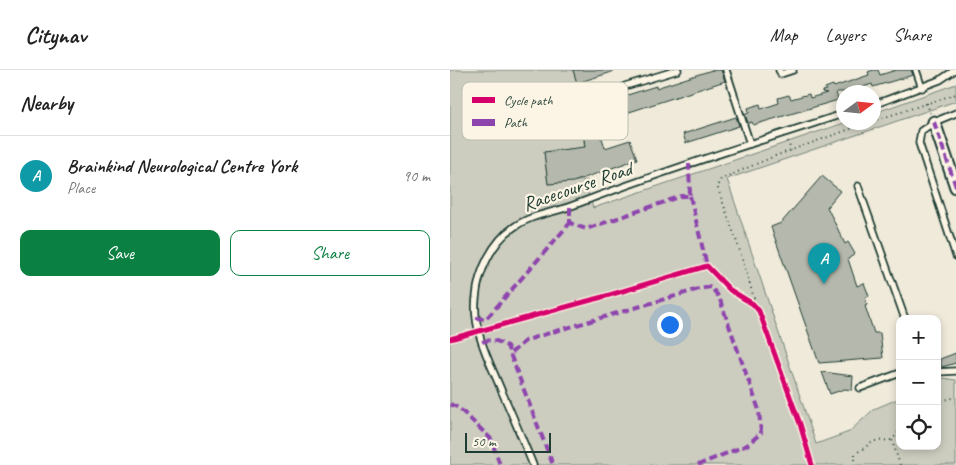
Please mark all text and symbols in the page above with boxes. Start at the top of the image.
text: Citynav [25,20,86,50]
text: Map [770,24,798,46]
text: Layers [826,24,865,46]
text: Share [893,24,931,46]
legend [462,82,628,140]
north arrow [836,85,881,130]
text: Nearby [20,90,73,116]
text: Cycle path [504,92,553,109]
text: Path [504,114,528,131]
text: Brainkind Neurological Centre York [67,154,297,178]
street label: Racecourse Road [519,155,638,217]
text: A [32,166,40,186]
text: 90 m [403,166,430,186]
text: Place [67,178,95,198]
button: Save [20,230,220,276]
button: Share [230,230,430,276]
pin: A [808,243,840,284]
your location [657,312,683,338]
map controls [896,315,941,450]
button: + [896,315,941,360]
button: − [896,360,941,405]
button: locate [896,405,941,450]
scale bar [465,430,551,453]
text: 50 m [472,433,496,450]

